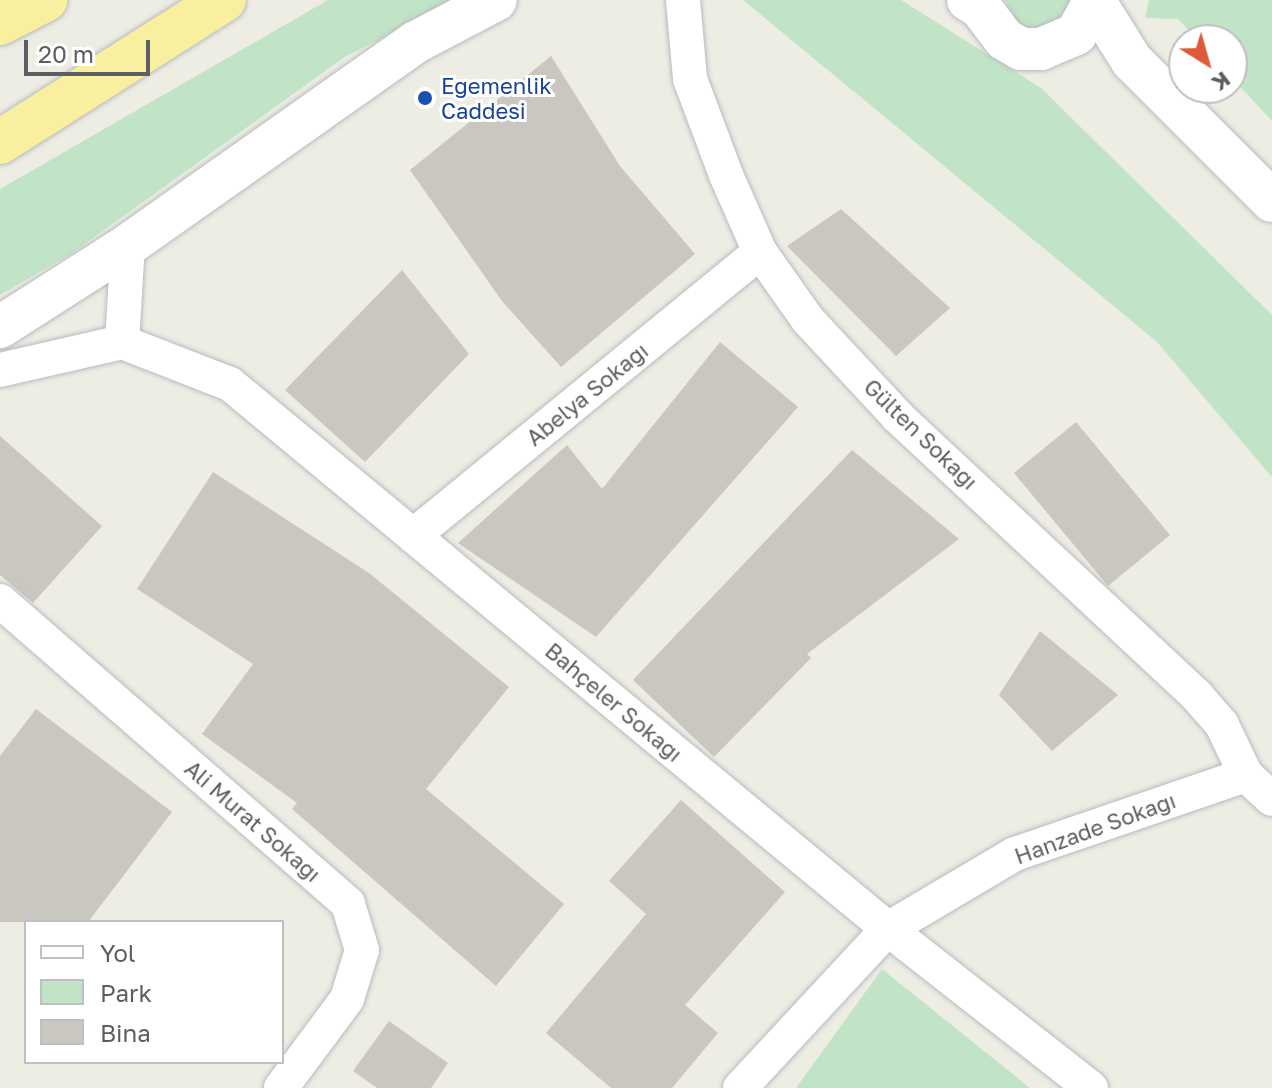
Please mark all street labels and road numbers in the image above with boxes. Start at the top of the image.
street label: Abelya Sokağı [521,337,653,451]
street label: Gülten Sokağı [859,373,983,495]
street label: Bahçeler Sokağı [540,637,688,767]
street label: Ali Murat Sokağı [180,755,326,887]
street label: Hanzade Sokağı [1011,787,1179,869]

